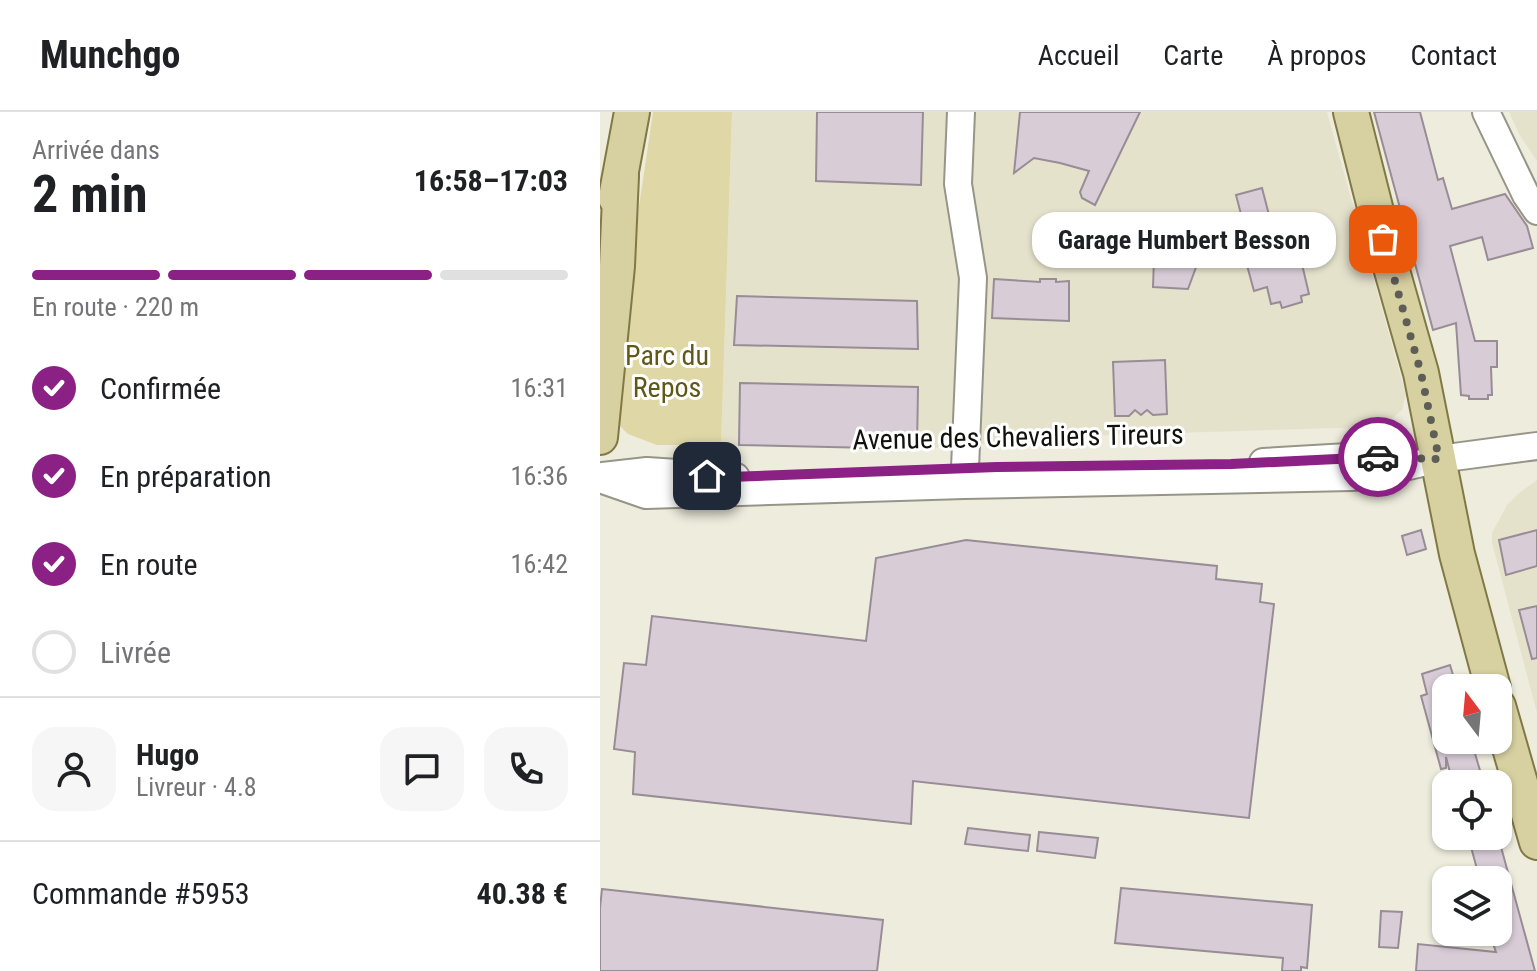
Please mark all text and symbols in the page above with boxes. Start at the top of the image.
text: Munchgo [40,33,180,77]
text: Accueil [1038,39,1119,72]
text: Carte [1163,39,1223,72]
text: À propos [1267,39,1367,72]
text: Contact [1411,39,1497,72]
text: Arrivée dans [32,135,160,165]
text: 16:58–17:03 [414,163,568,198]
text: 2 min [32,164,148,225]
pin [1349,205,1417,273]
callout: Garage Humbert Besson [1031,211,1335,267]
icon: bag [1361,217,1405,261]
text: Garage Humbert Besson [1058,225,1310,255]
text: En route · 220 m [32,292,199,322]
park label: Parc du Repos [625,339,709,404]
icon: check [32,366,76,410]
text: Confirmée [100,371,221,406]
text: 16:31 [511,373,568,403]
courier [1338,417,1418,497]
street label: Avenue des Chevaliers Tireurs [852,418,1184,456]
icon: car [1356,435,1400,479]
pin [673,442,741,510]
icon: check [32,454,76,498]
icon: home [685,454,729,498]
text: En préparation [100,459,272,494]
text: 16:36 [511,461,568,491]
icon: check [32,542,76,586]
text: En route [100,547,198,582]
text: 16:42 [511,549,568,579]
text: Livrée [100,635,171,670]
north arrow [1432,674,1512,754]
map controls [1432,674,1512,946]
button: person [32,727,116,811]
button: chat [380,727,464,811]
button: phone [484,727,568,811]
text: Hugo [136,737,199,772]
button: locate [1432,770,1512,850]
text: Livreur · 4.8 [136,772,257,802]
button: layers [1432,866,1512,946]
text: Commande #5953 [32,876,250,911]
text: 40.38 € [477,876,568,911]

